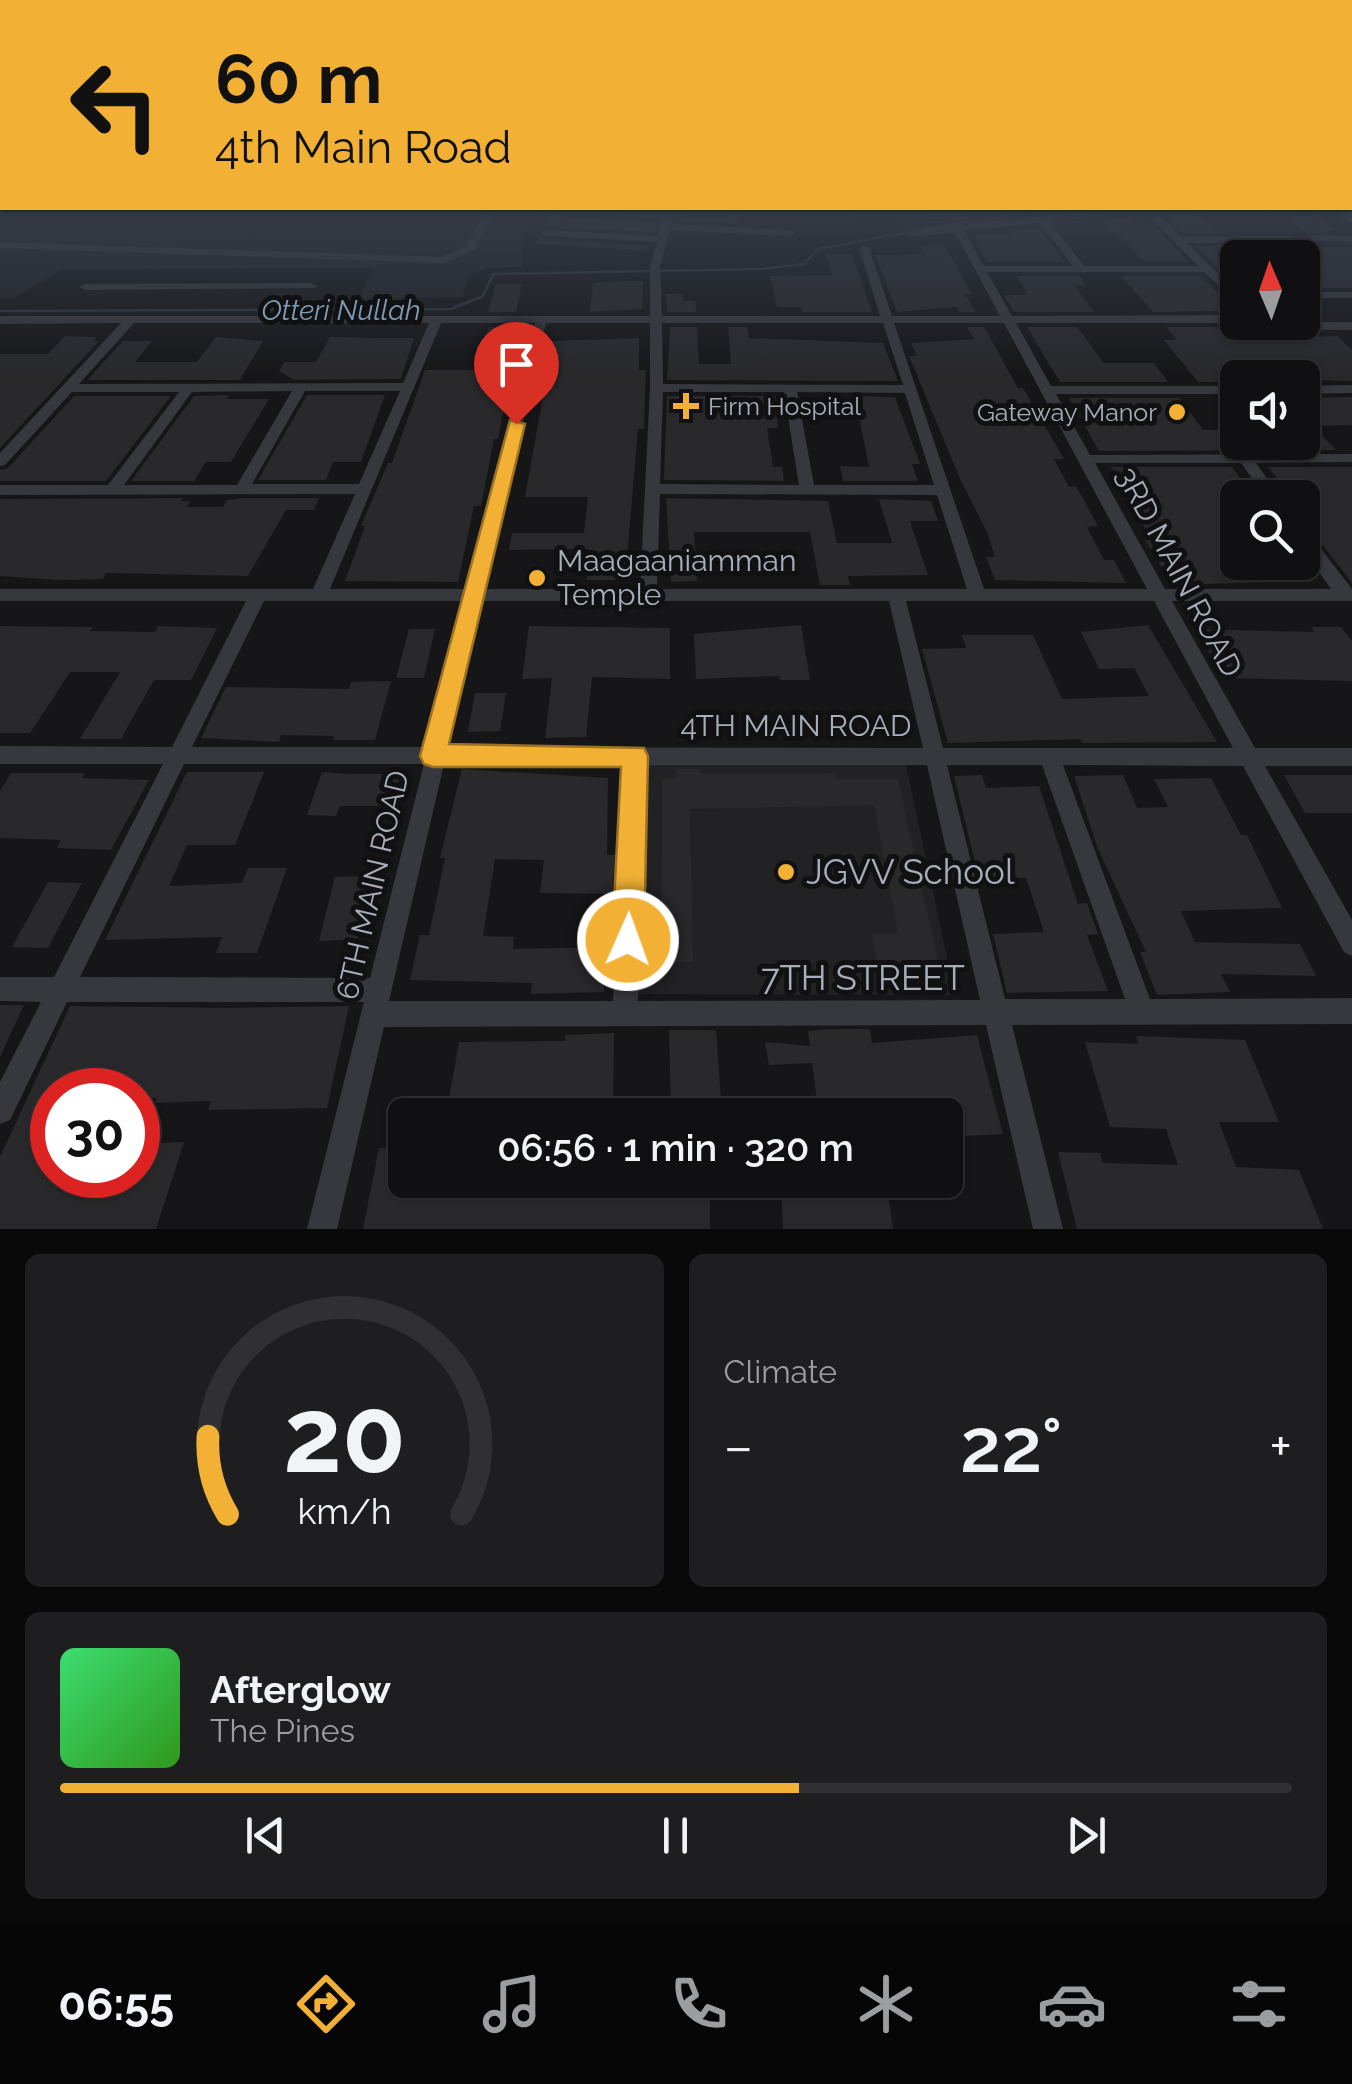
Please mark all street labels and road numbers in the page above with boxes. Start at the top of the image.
street label: 3RD MAIN ROAD [1109,461,1250,683]
street label: 4TH MAIN ROAD [681,708,911,743]
street label: 6TH MAIN ROAD [329,767,416,1003]
street label: 7TH STREET [761,957,965,998]

